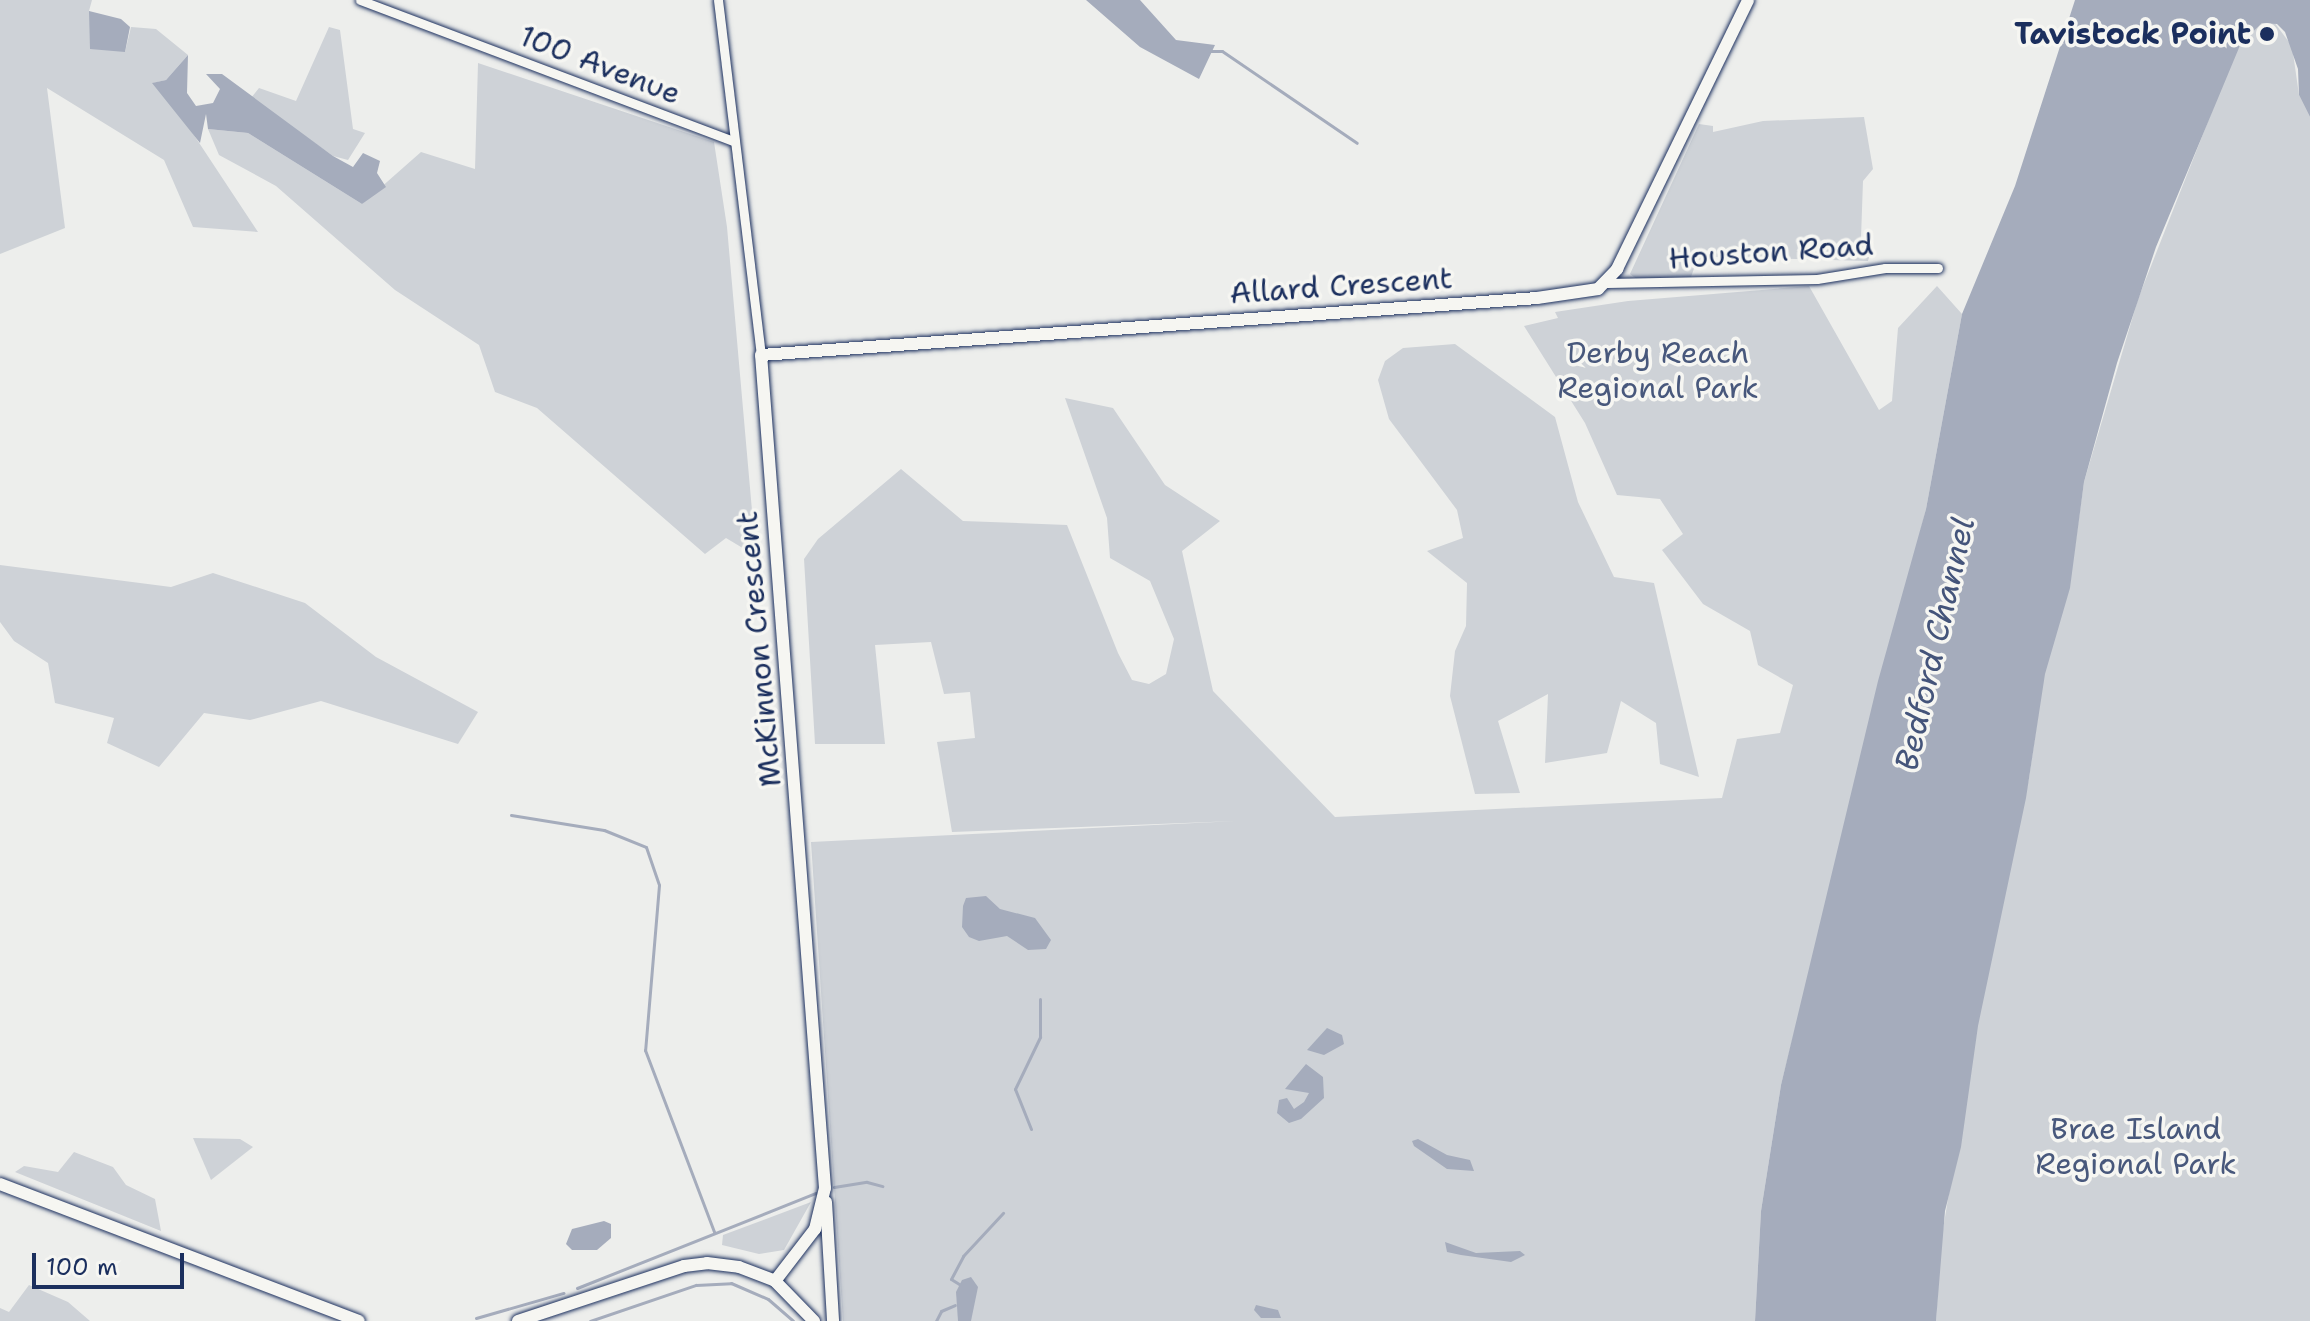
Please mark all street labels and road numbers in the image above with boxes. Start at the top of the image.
street label: 100 Avenue [514,18,686,112]
street label: Houston Road [1667,227,1875,277]
street label: Allard Crescent [1228,260,1454,312]
street label: McKinnon Crescent [729,510,789,788]

